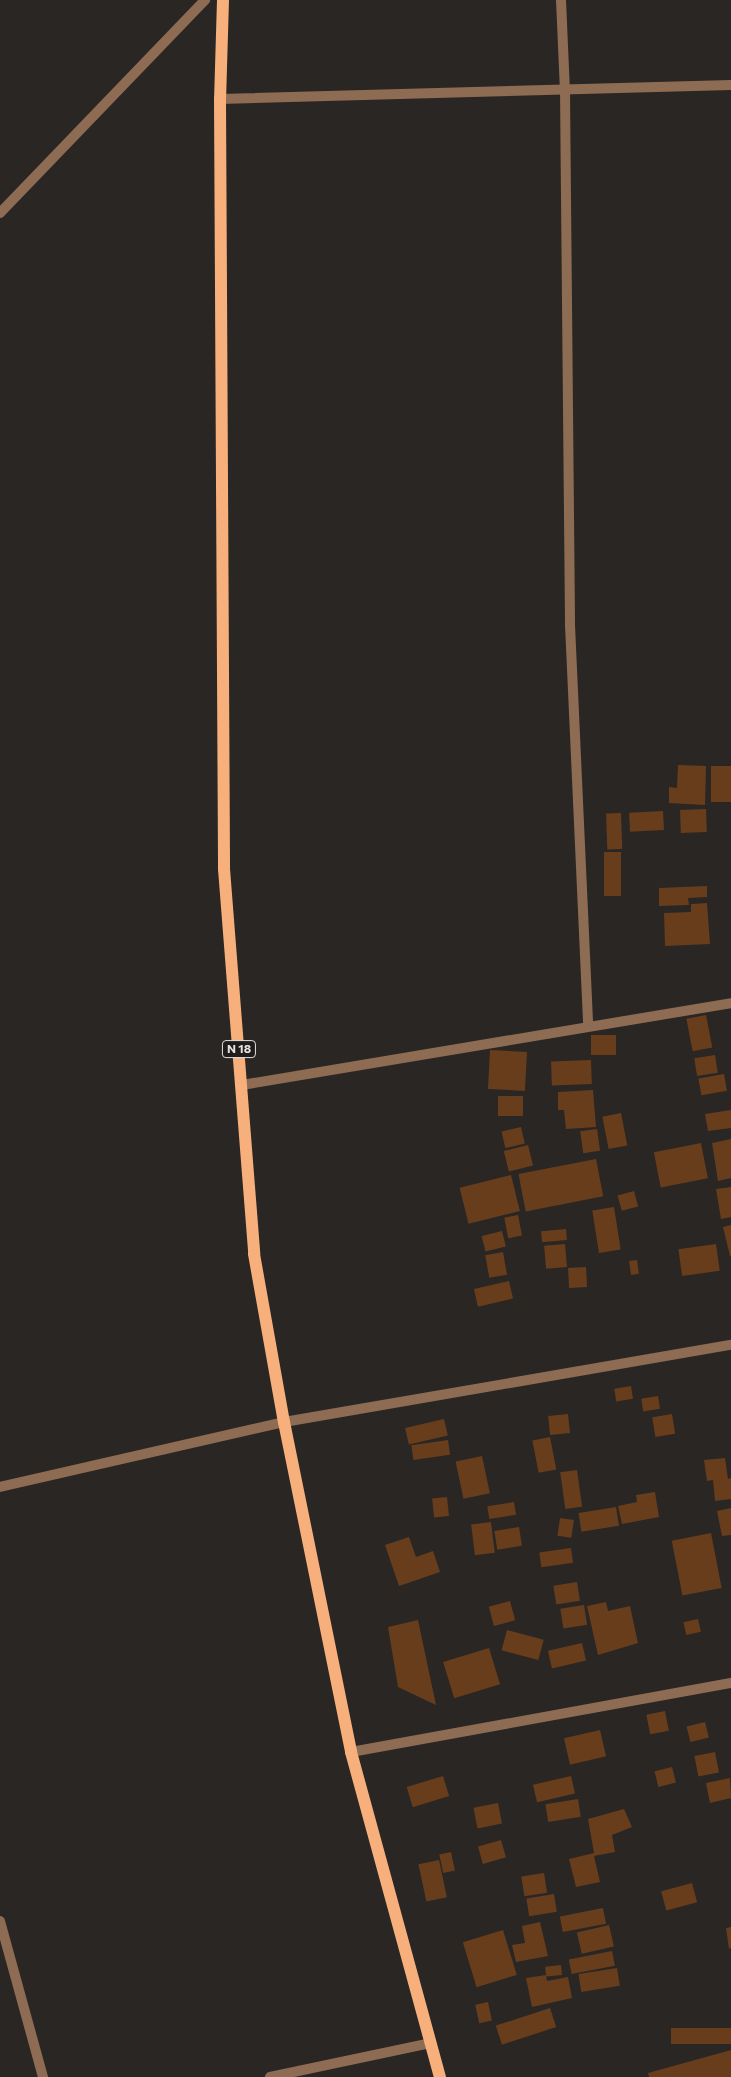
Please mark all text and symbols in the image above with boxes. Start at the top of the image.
road number: N 18 [222,1040,256,1058]

